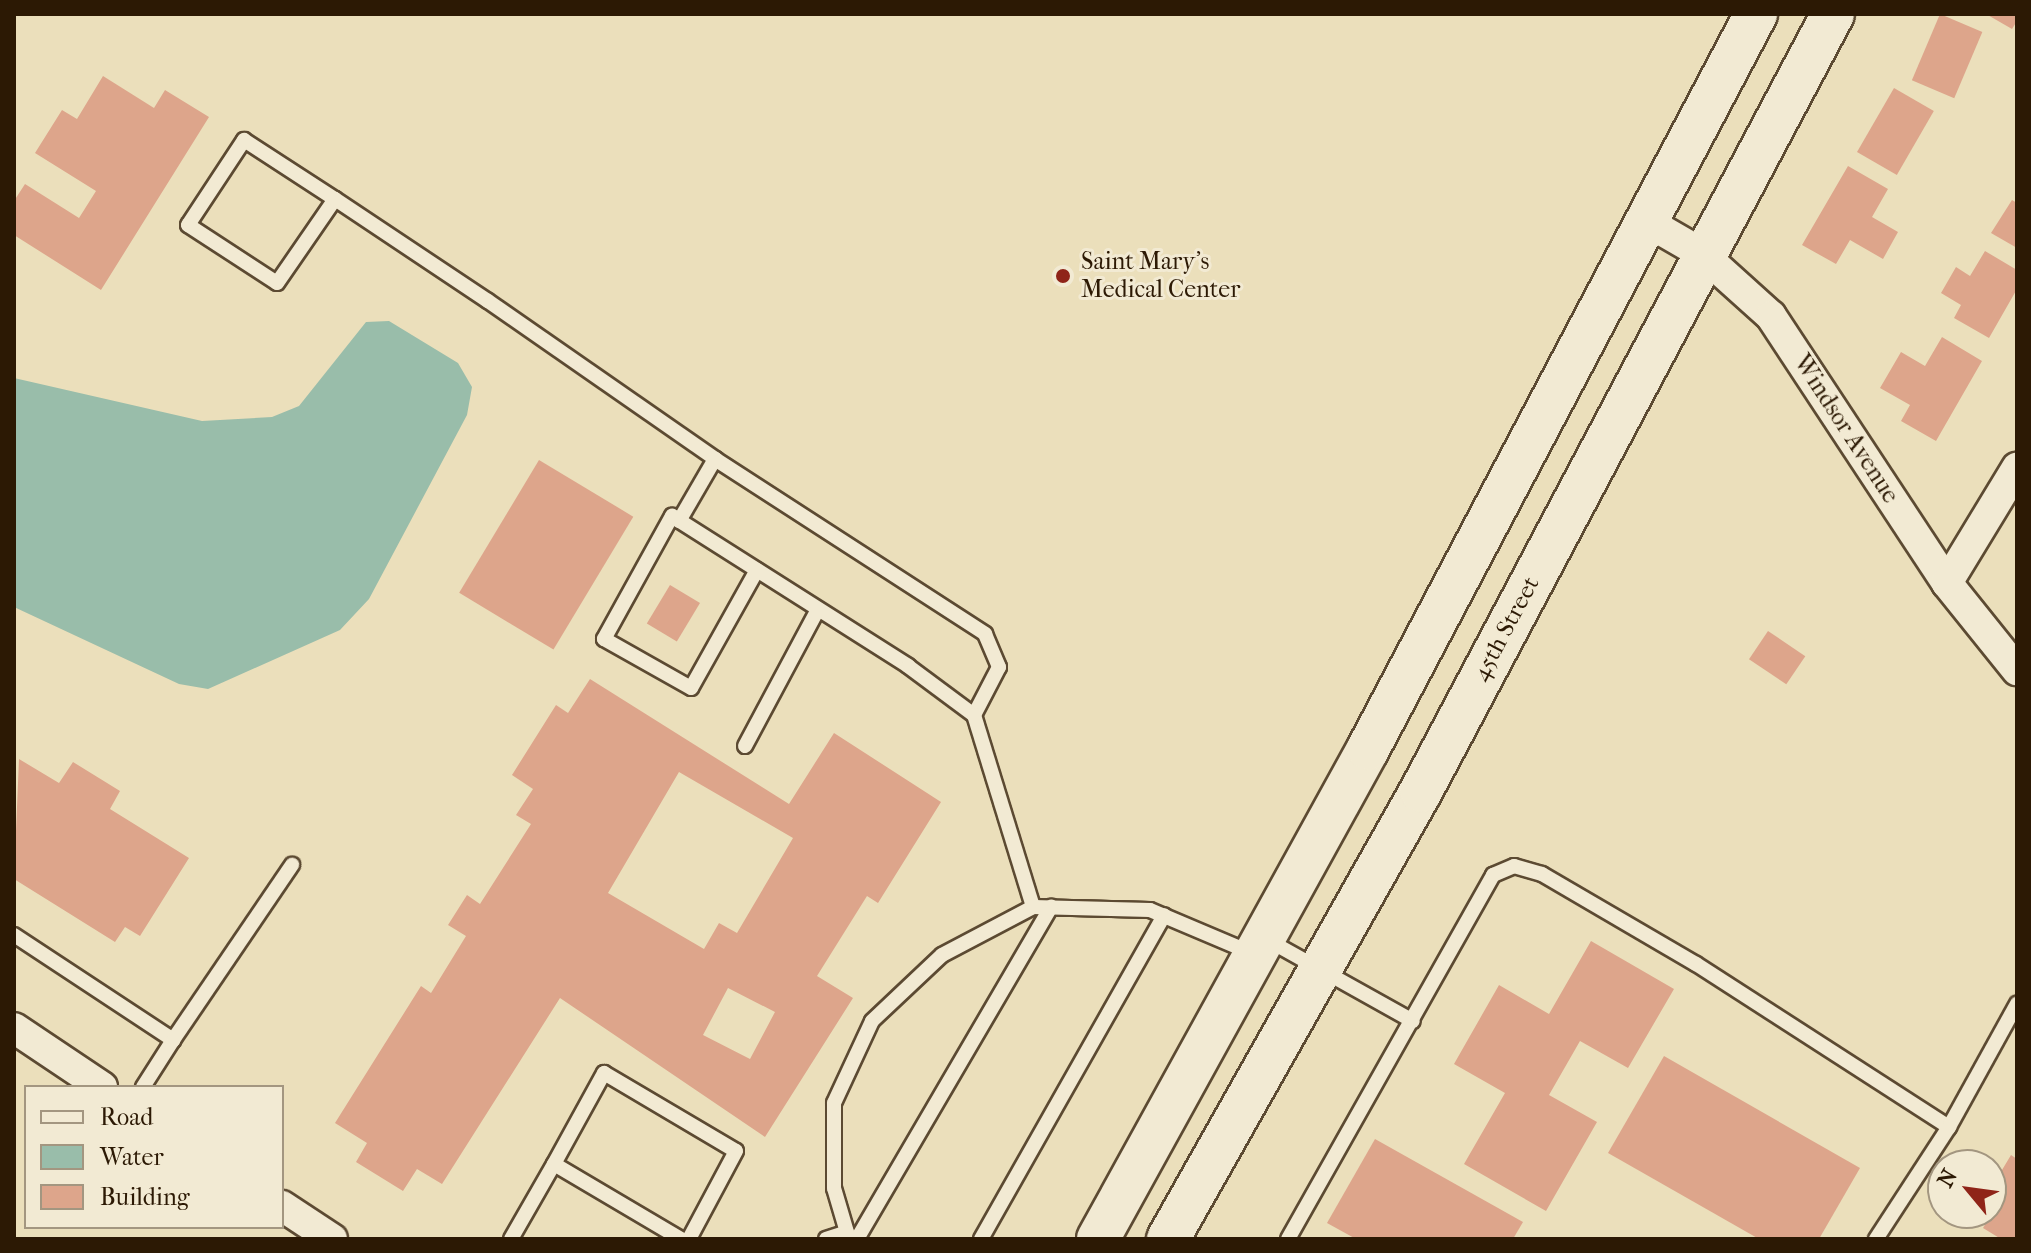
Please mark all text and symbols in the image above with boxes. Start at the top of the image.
place label: Saint Mary's Medical Center [1081,248,1240,304]
marker: Saint Mary's Medical Center [1052,265,1074,287]
street label: Windsor Avenue [1787,349,1905,509]
street label: 45th Street [1466,572,1546,686]
legend [24,1085,284,1229]
text: Road [100,1103,153,1131]
text: Water [100,1143,164,1171]
north arrow [1927,1149,2007,1229]
text: N [1932,1165,1963,1192]
text: Building [100,1183,190,1211]

